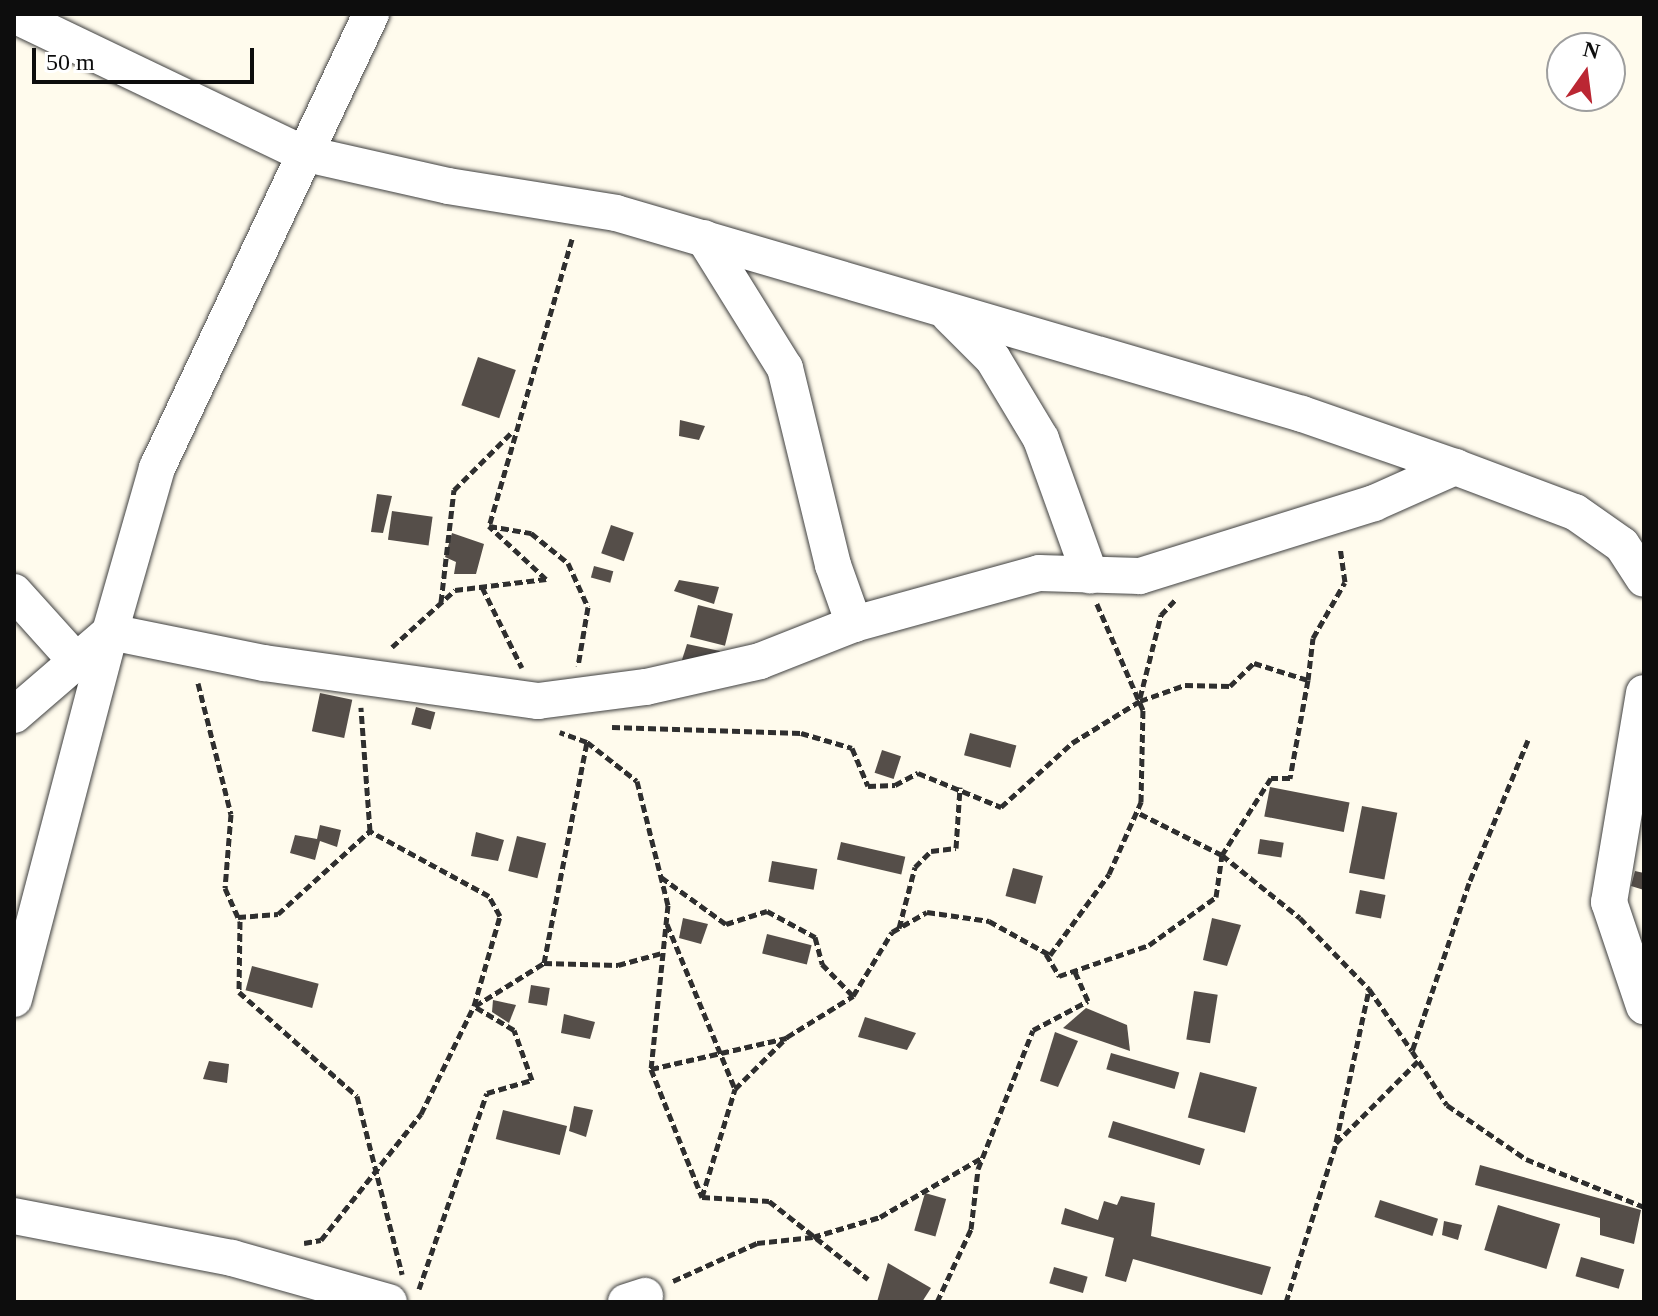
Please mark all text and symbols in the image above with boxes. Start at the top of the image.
scale bar [36,32,258,82]
north arrow [1546,32,1626,112]
text: N [1581,36,1602,64]
text: 50 m [46,49,95,75]

